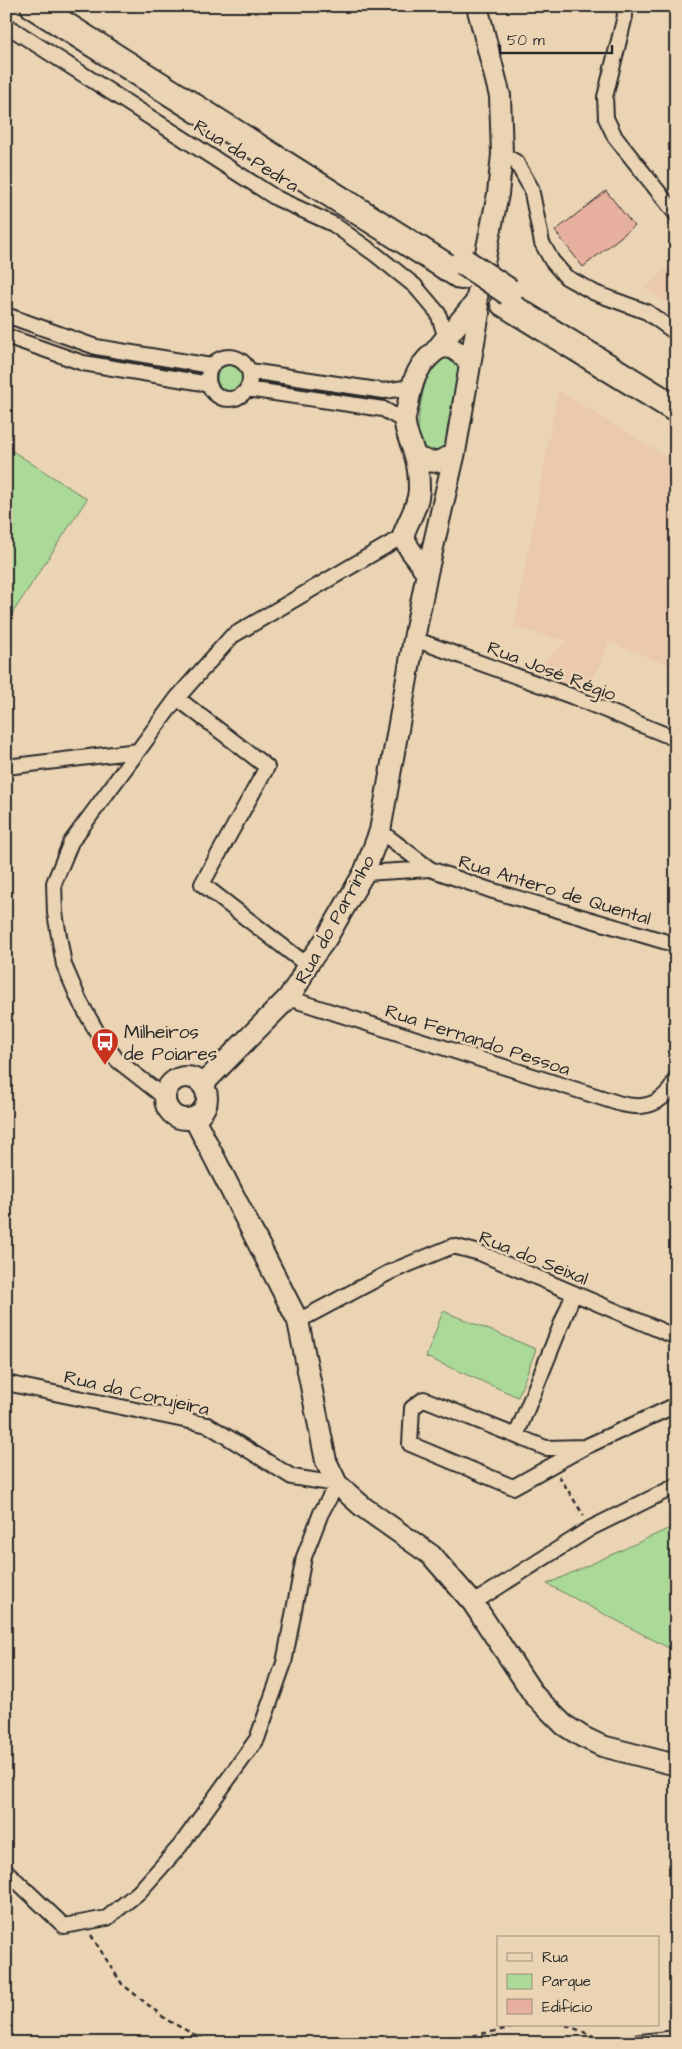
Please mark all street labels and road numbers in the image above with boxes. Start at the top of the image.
street label: Rua da Pedra [188,113,304,200]
street label: Rua José Régio [483,634,620,709]
street label: Rua Antero de Quental [455,848,654,933]
street label: Rua do Parrinho [289,850,382,989]
street label: Rua Fernando Pessoa [382,998,574,1083]
street label: Rua do Seixal [475,1224,592,1293]
street label: Rua da Corujeira [61,1364,212,1423]

